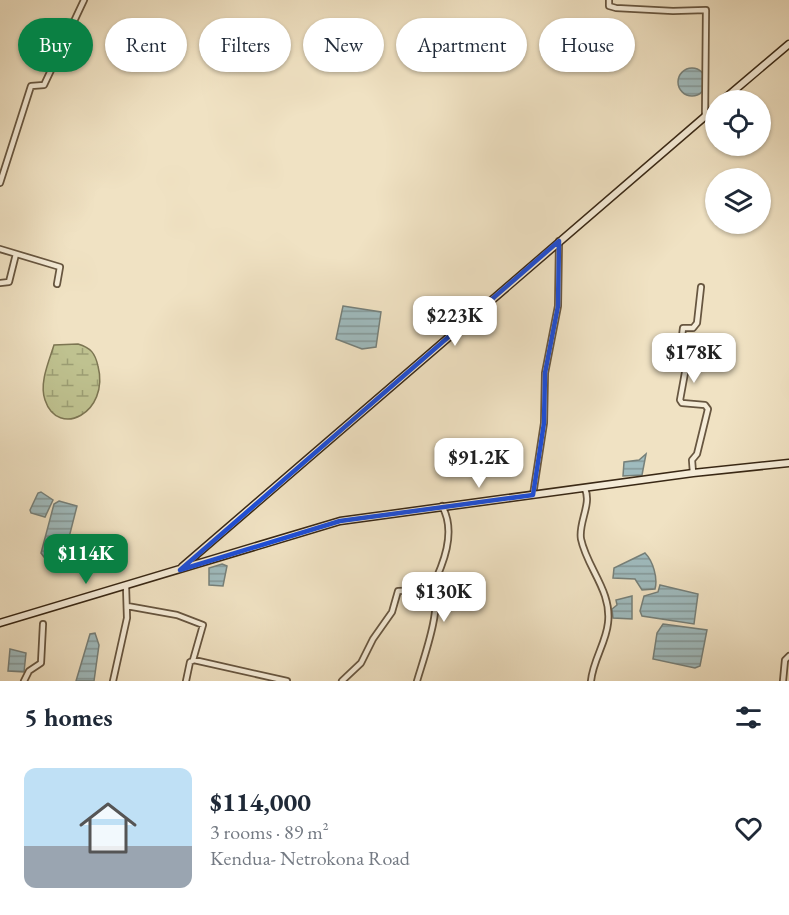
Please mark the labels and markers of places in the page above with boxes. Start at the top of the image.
pin: $223K [413,296,497,347]
pin: $178K [652,333,736,384]
pin: $91.2K [430,438,528,489]
pin: $114K [44,534,128,585]
pin: $130K [402,572,486,623]

